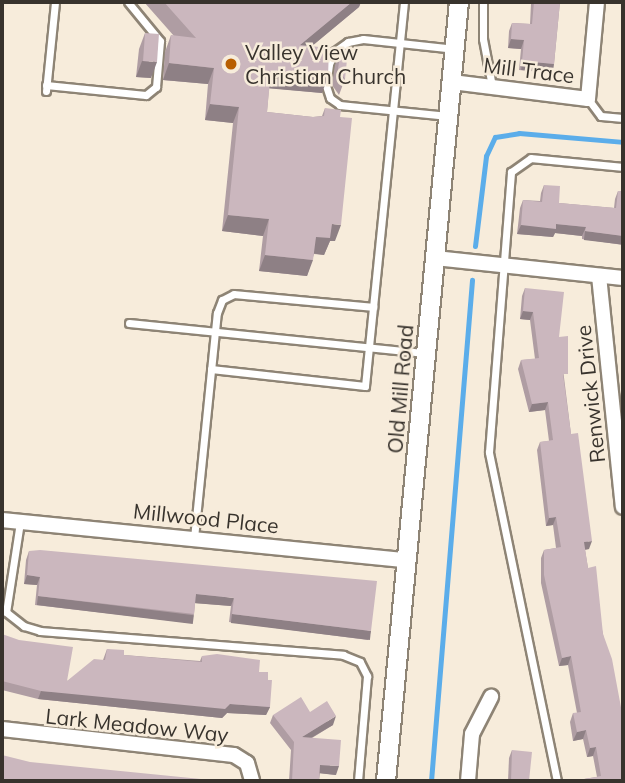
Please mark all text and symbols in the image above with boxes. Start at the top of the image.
place label: Valley View Christian Church [245,39,406,89]
street label: Mill Trace [482,52,576,88]
marker: Valley View Christian Church [223,56,239,72]
street label: Old Mill Road [382,324,418,454]
street label: Renwick Drive [570,324,610,464]
street label: Millwood Place [132,498,280,538]
street label: Lark Meadow Way [44,703,230,747]

